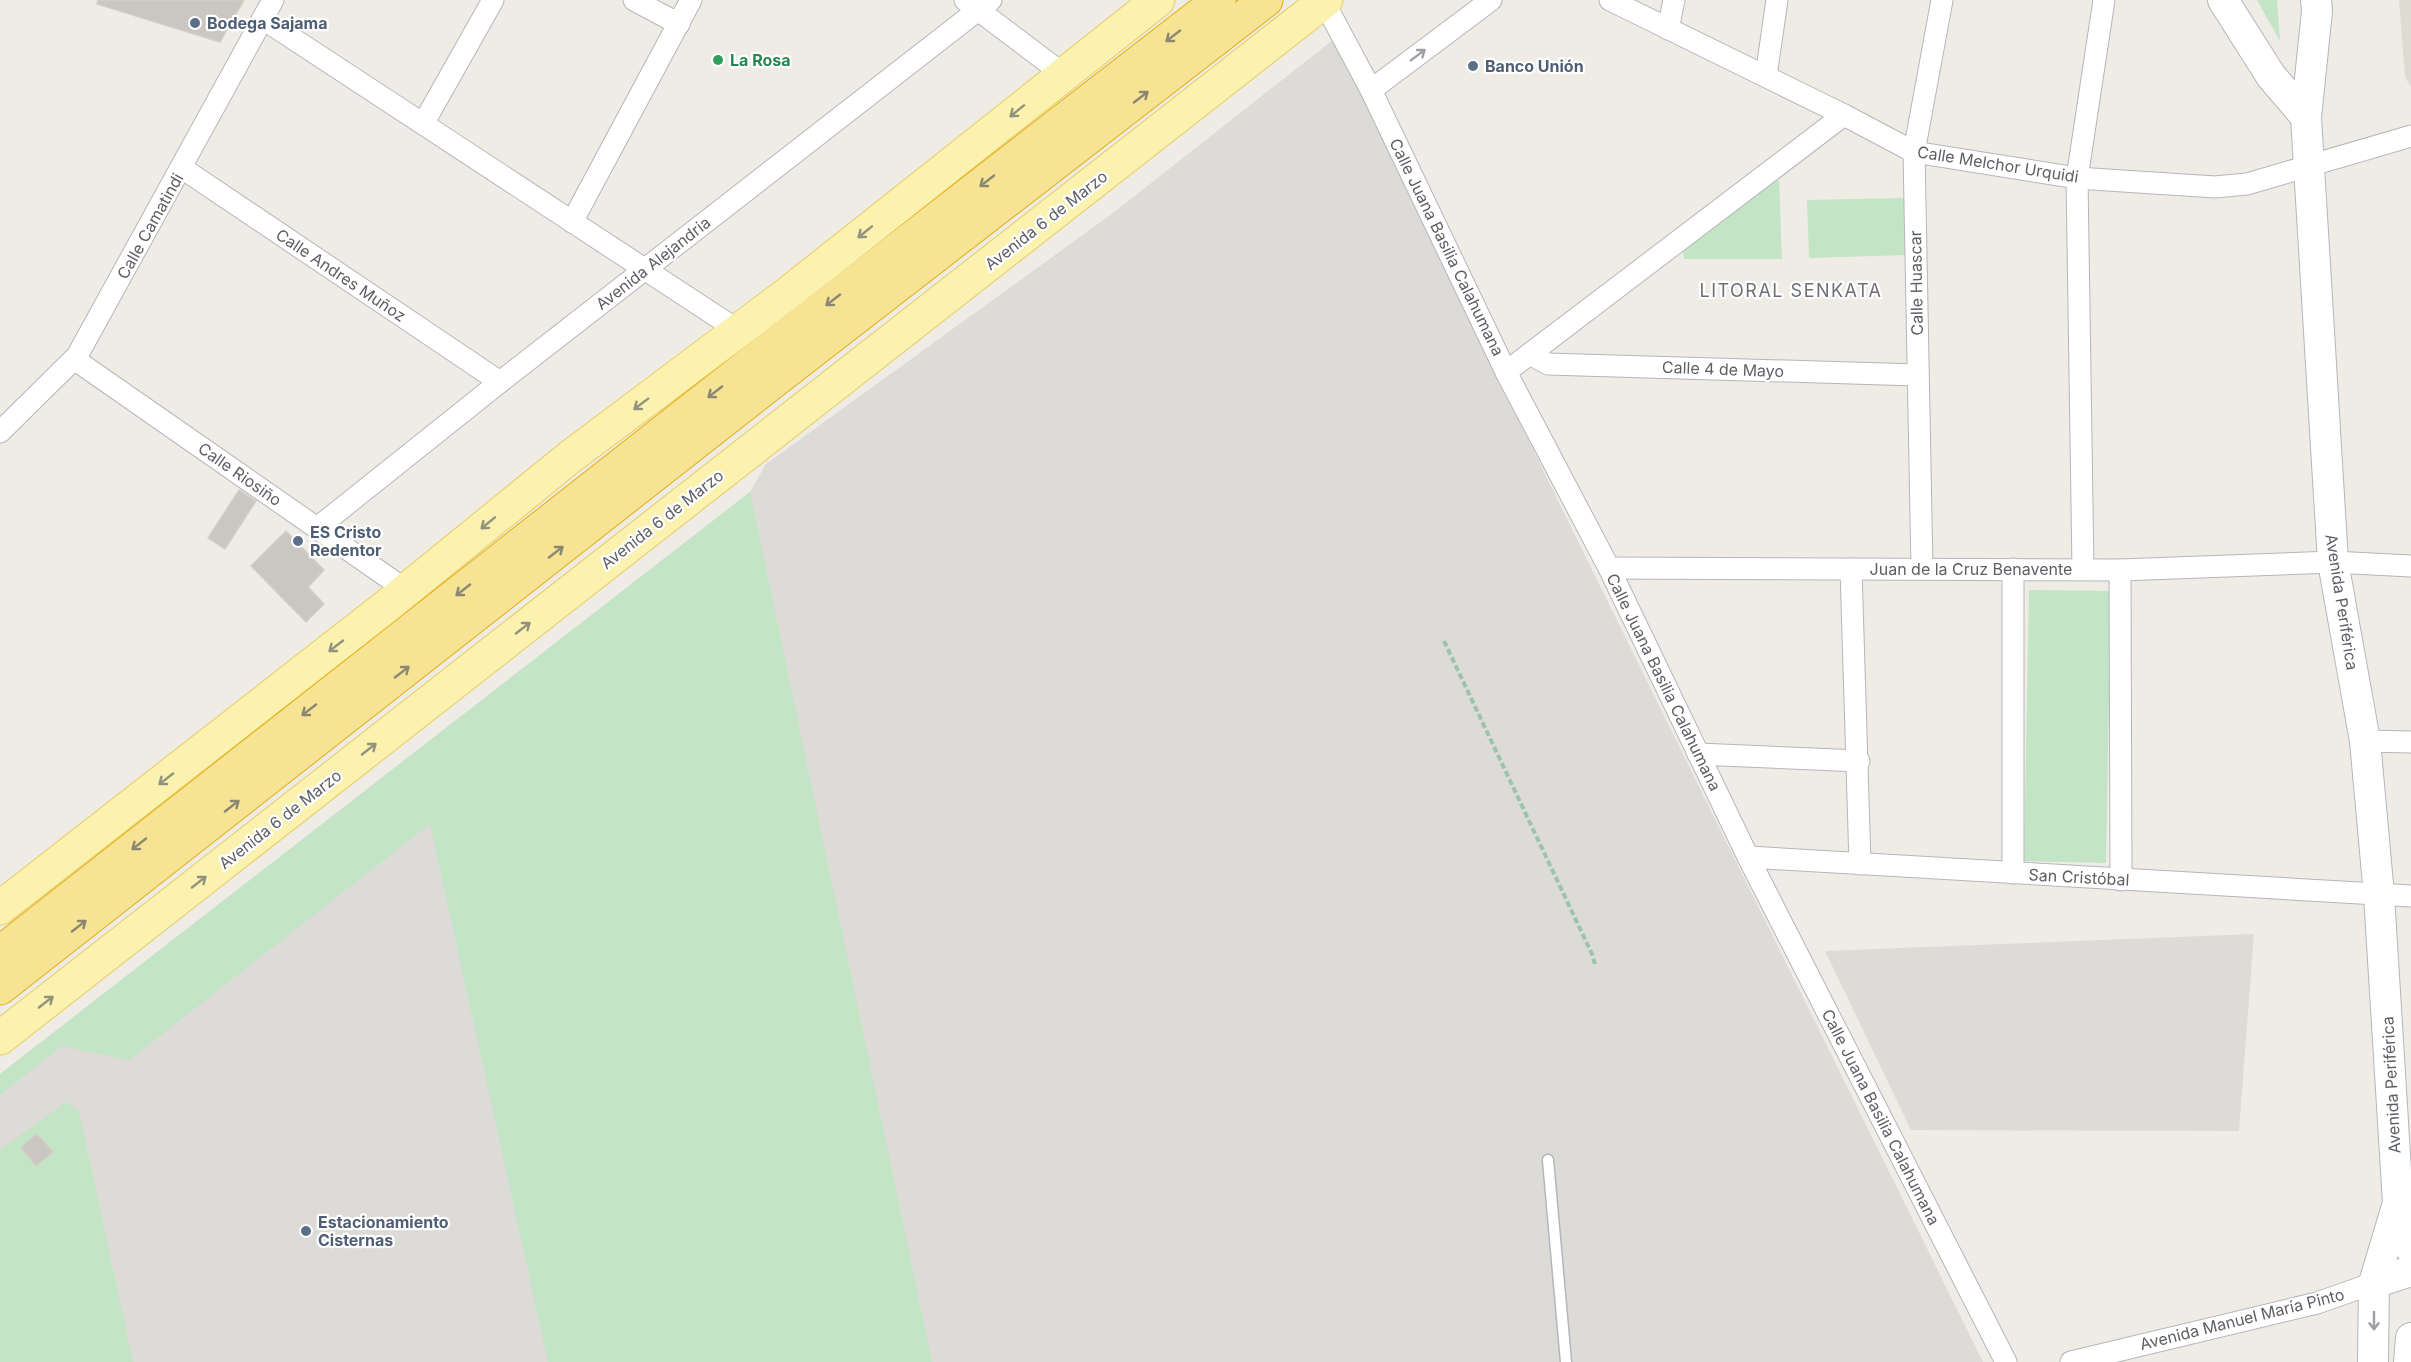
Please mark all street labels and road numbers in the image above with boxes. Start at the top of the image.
street label: Calle Juana Basilia Calahumana [1385,135,1509,359]
street label: Calle Melchor Urquidi [1916,141,2080,187]
street label: Avenida 6 de Marzo [981,166,1111,274]
street label: Calle Camatindi [113,169,187,283]
street label: Avenida Alejandria [592,212,714,314]
street label: Calle Andres Muñoz [272,224,410,326]
street label: Calle Huascar [1905,230,1927,336]
street label: Calle 4 de Mayo [1662,357,1784,381]
street label: Calle Riosiño [194,438,286,510]
street label: Avenida 6 de Marzo [597,465,727,573]
street label: Avenida Periférica [2321,533,2363,671]
street label: Juan de la Cruz Benavente [1870,559,2072,579]
street label: Calle Juana Basilia Calahumana [1602,570,1726,794]
street label: Avenida 6 de Marzo [215,765,345,873]
street label: San Cristóbal [2028,864,2130,890]
street label: Calle Juana Basilia Calahumana [1818,1006,1944,1228]
street label: Avenida Periférica [2377,1016,2405,1154]
street label: Avenida Manuel María Pinto [2138,1284,2346,1354]

